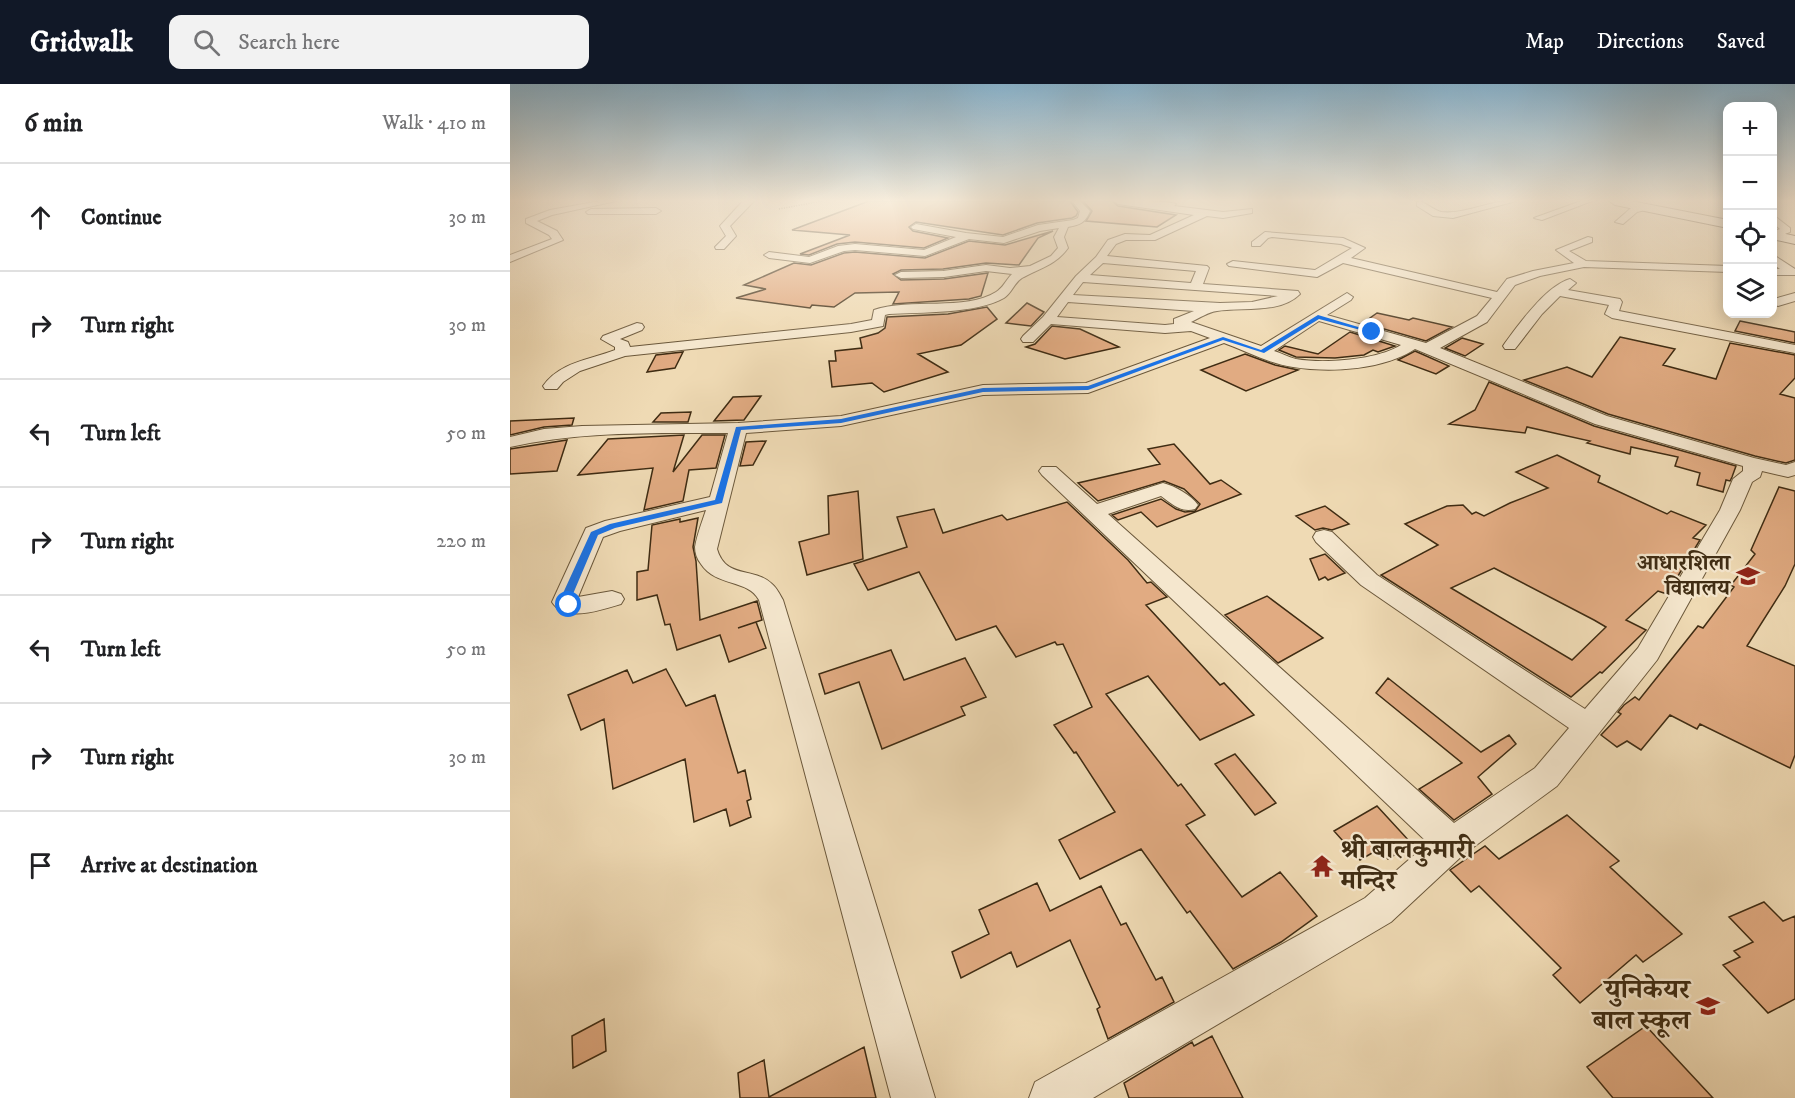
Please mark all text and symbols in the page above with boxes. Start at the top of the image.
search box [169,15,589,69]
text: Gridwalk [30,25,133,60]
icon: search [190,26,223,59]
text: Search here [238,29,340,56]
text: Map [1525,29,1564,55]
text: Directions [1597,29,1684,55]
text: Saved [1717,29,1765,55]
map controls [1723,102,1777,318]
button: + [1723,102,1777,156]
text: 6 min [24,107,83,140]
text: Walk · 410 m [382,111,486,136]
button: − [1723,156,1777,210]
icon: ahead [24,201,57,234]
text: Continue [81,204,162,231]
text: 30 m [448,205,486,230]
button: locate [1723,210,1777,264]
button: layers [1723,264,1777,318]
icon: right [24,309,57,342]
text: Turn right [81,312,174,339]
text: 30 m [448,313,486,338]
route end [1358,318,1384,344]
icon: left [24,417,57,450]
text: Turn left [81,420,161,447]
text: 50 m [446,421,486,446]
icon: right [24,525,57,558]
text: Turn right [81,528,174,555]
text: 220 m [436,529,486,554]
place label: आधारशिला विद्यालय [1637,550,1732,602]
school or university icon: आधारशिला विद्यालय [1735,563,1761,589]
route start [555,591,581,617]
icon: left [24,633,57,666]
text: Turn left [81,636,161,663]
text: 50 m [446,637,486,662]
icon: right [24,741,57,774]
text: Turn right [81,744,174,771]
text: 30 m [448,745,486,770]
place label: श्री बालकुमारी मन्दिर [1338,833,1476,898]
icon: arrive [24,849,57,882]
text: Arrive at destination [81,852,258,879]
temple icon: श्री बालकुमारी मन्दिर [1309,853,1335,879]
place label: युनिकेयर बाल स्कूल [1591,973,1692,1038]
school or university icon: युनिकेयर बाल स्कूल [1695,993,1721,1019]

